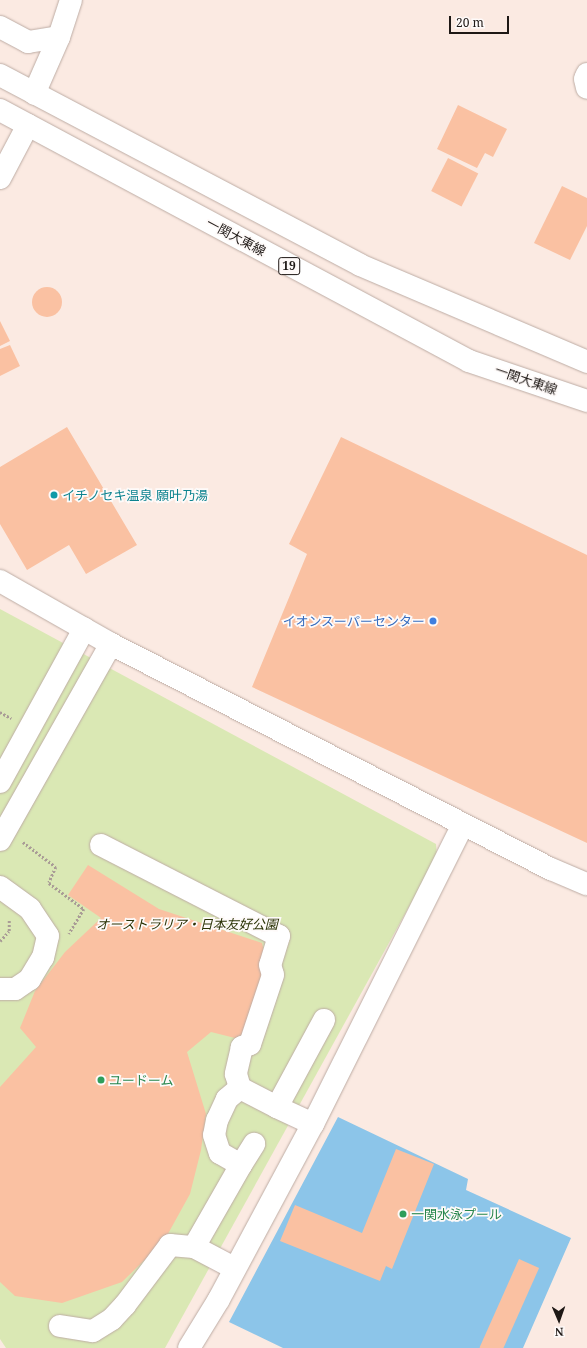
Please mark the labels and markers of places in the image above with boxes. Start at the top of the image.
place label: イチノセキ温泉 願叶乃湯 [62,487,208,503]
marker: イチノセキ温泉 願叶乃湯 [49,490,59,500]
place label: イオンスーパーセンター [282,613,425,629]
marker: イオンスーパーセンター [428,616,438,626]
place label: ユードーム [109,1072,174,1088]
marker: ユードーム [96,1075,106,1085]
place label: 一関水泳プール [411,1206,502,1222]
marker: 一関水泳プール [398,1209,408,1219]

